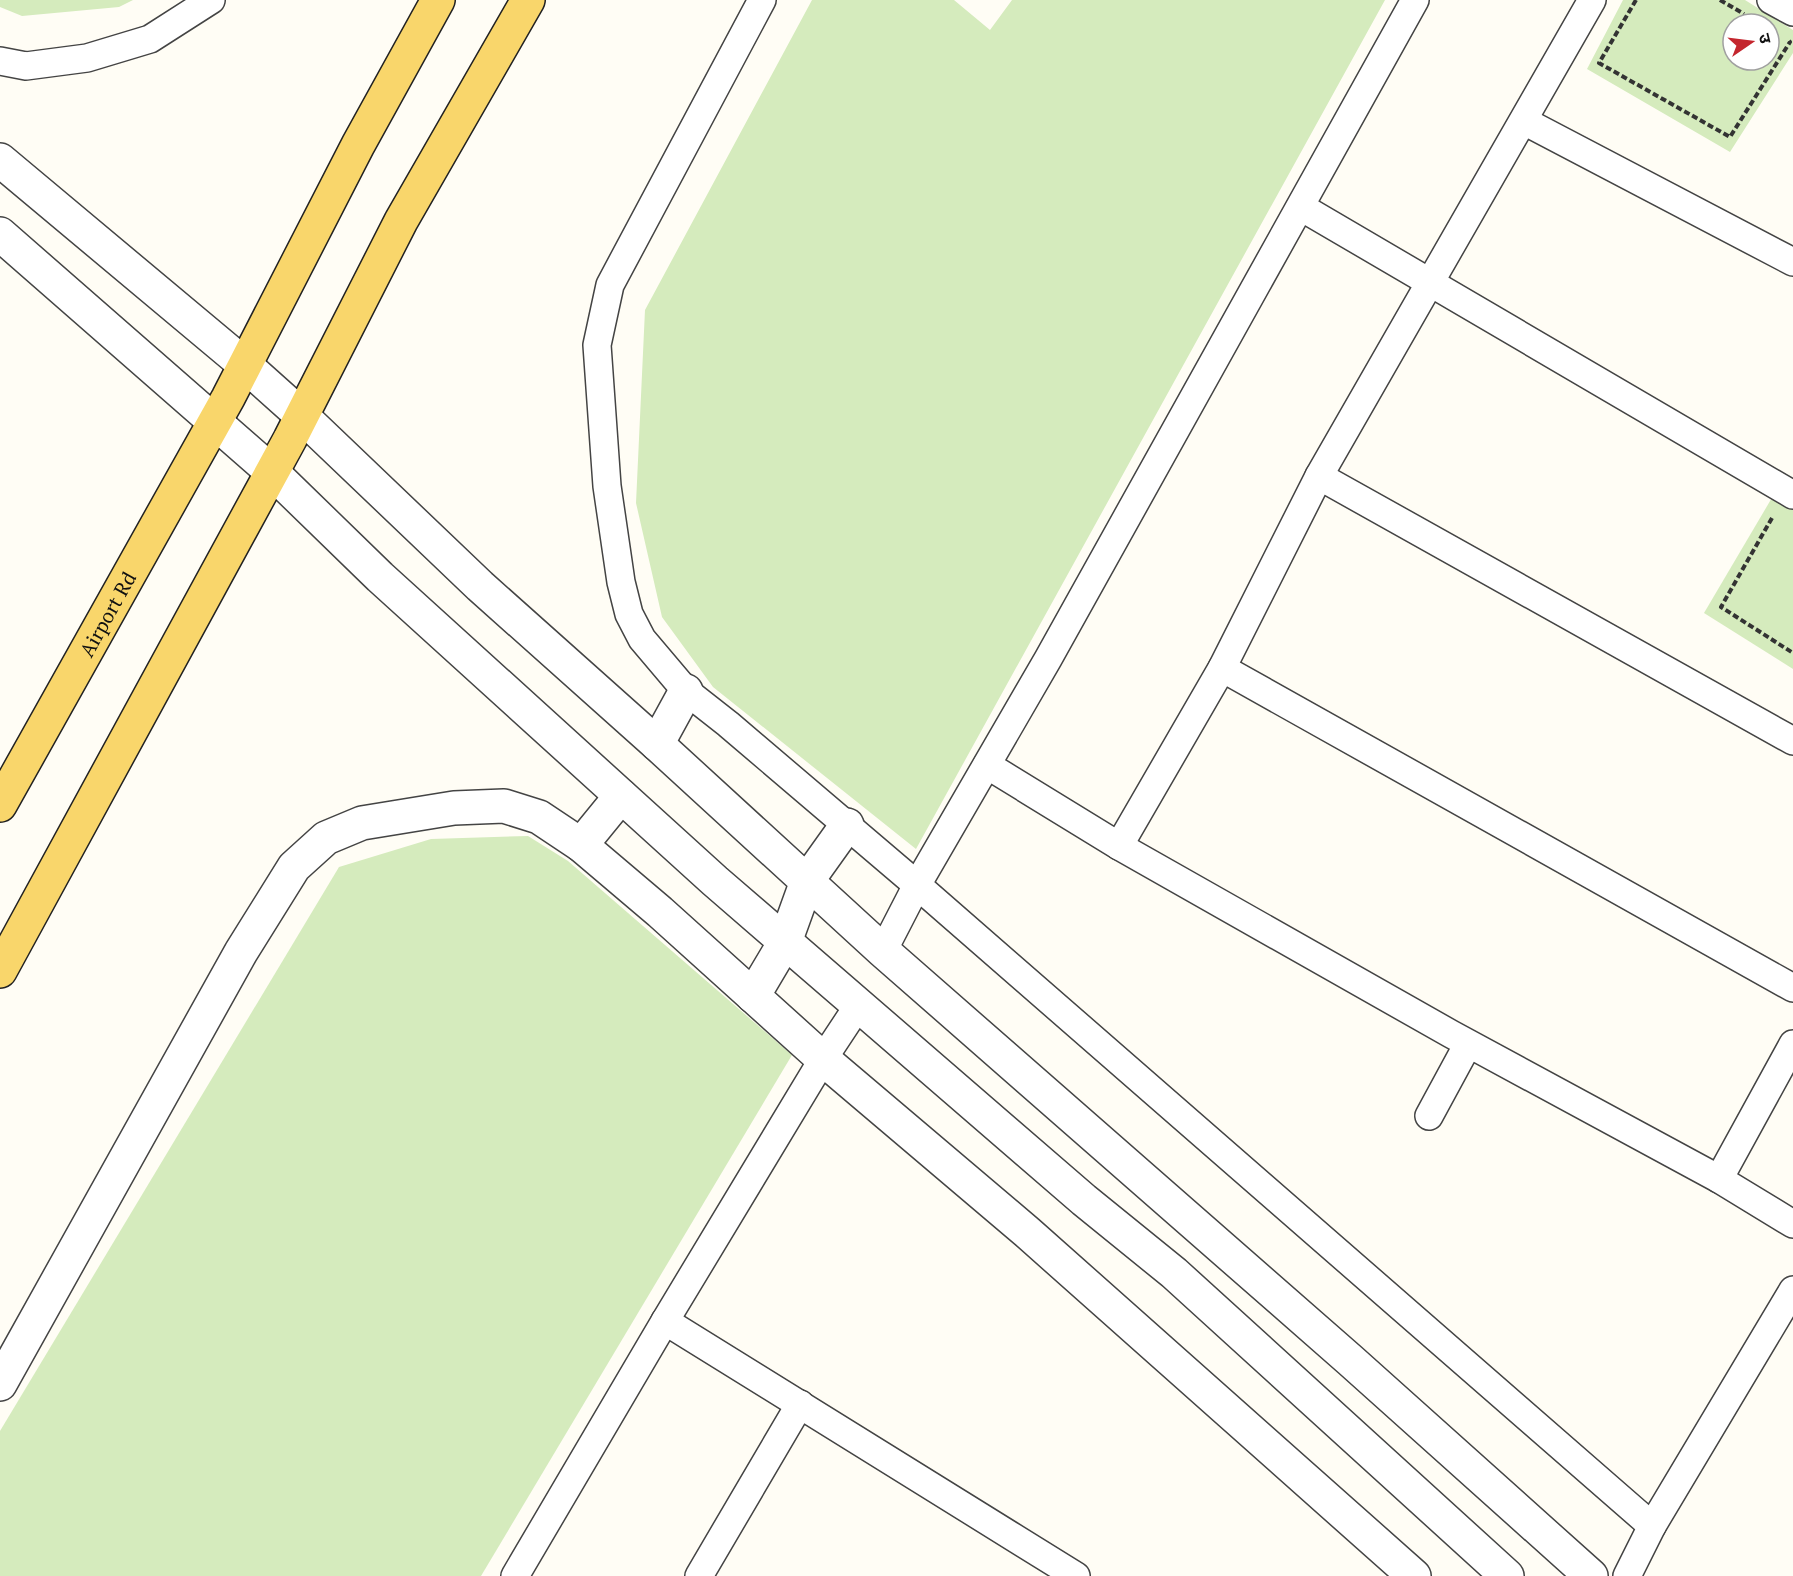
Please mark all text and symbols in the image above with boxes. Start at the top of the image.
north arrow [1721,12,1781,72]
text: उ [1754,31,1778,46]
street label: Airport Rd [72,566,142,661]

